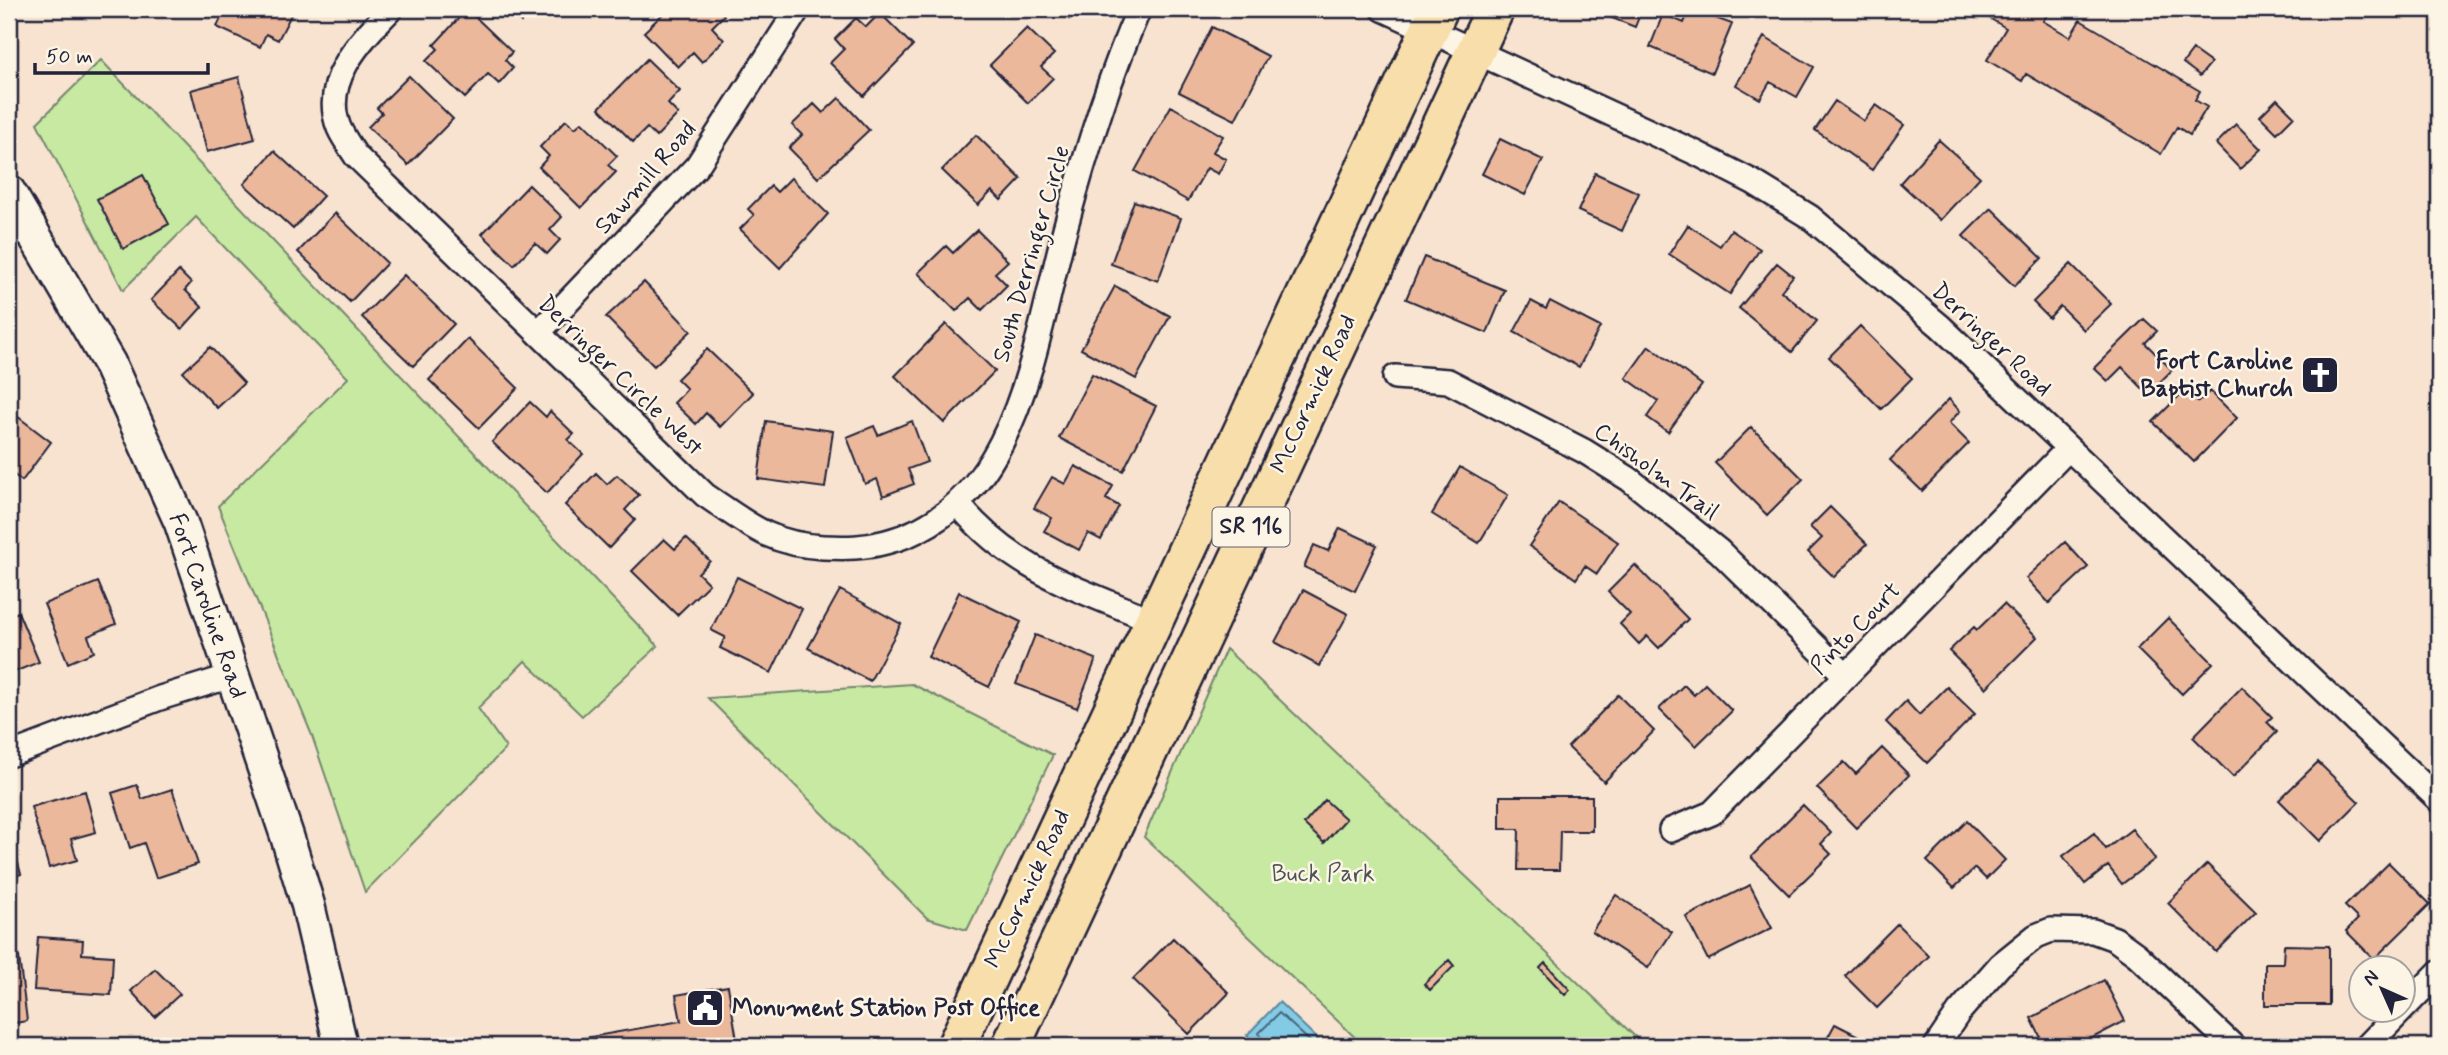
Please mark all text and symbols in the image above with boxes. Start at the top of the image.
scale bar [35,32,208,76]
text: 50 m [46,43,93,71]
street label: Sawmill Road [588,115,704,241]
street label: South Derringer Circle [986,142,1081,367]
street label: Derringer Road [1922,276,2058,406]
street label: Derringer Circle West [528,289,710,466]
street label: McCormick Road [1264,310,1364,478]
place label: Fort Caroline Baptist Church [2141,346,2293,405]
church icon: Fort Caroline Baptist Church [2299,354,2341,396]
street label: Chisholm Trail [1587,416,1725,528]
road number: SR 116 [1212,508,1290,547]
street label: Fort Caroline Road [161,509,253,703]
street label: Pinto Court [1804,576,1908,682]
street label: McCormick Road [978,805,1078,973]
park label: Buck Park [1271,859,1375,890]
north arrow [2346,954,2416,1024]
text: N [2358,965,2384,991]
public building icon: Monument Station Post Office [684,987,726,1029]
place label: Monument Station Post Office [732,993,1040,1024]

